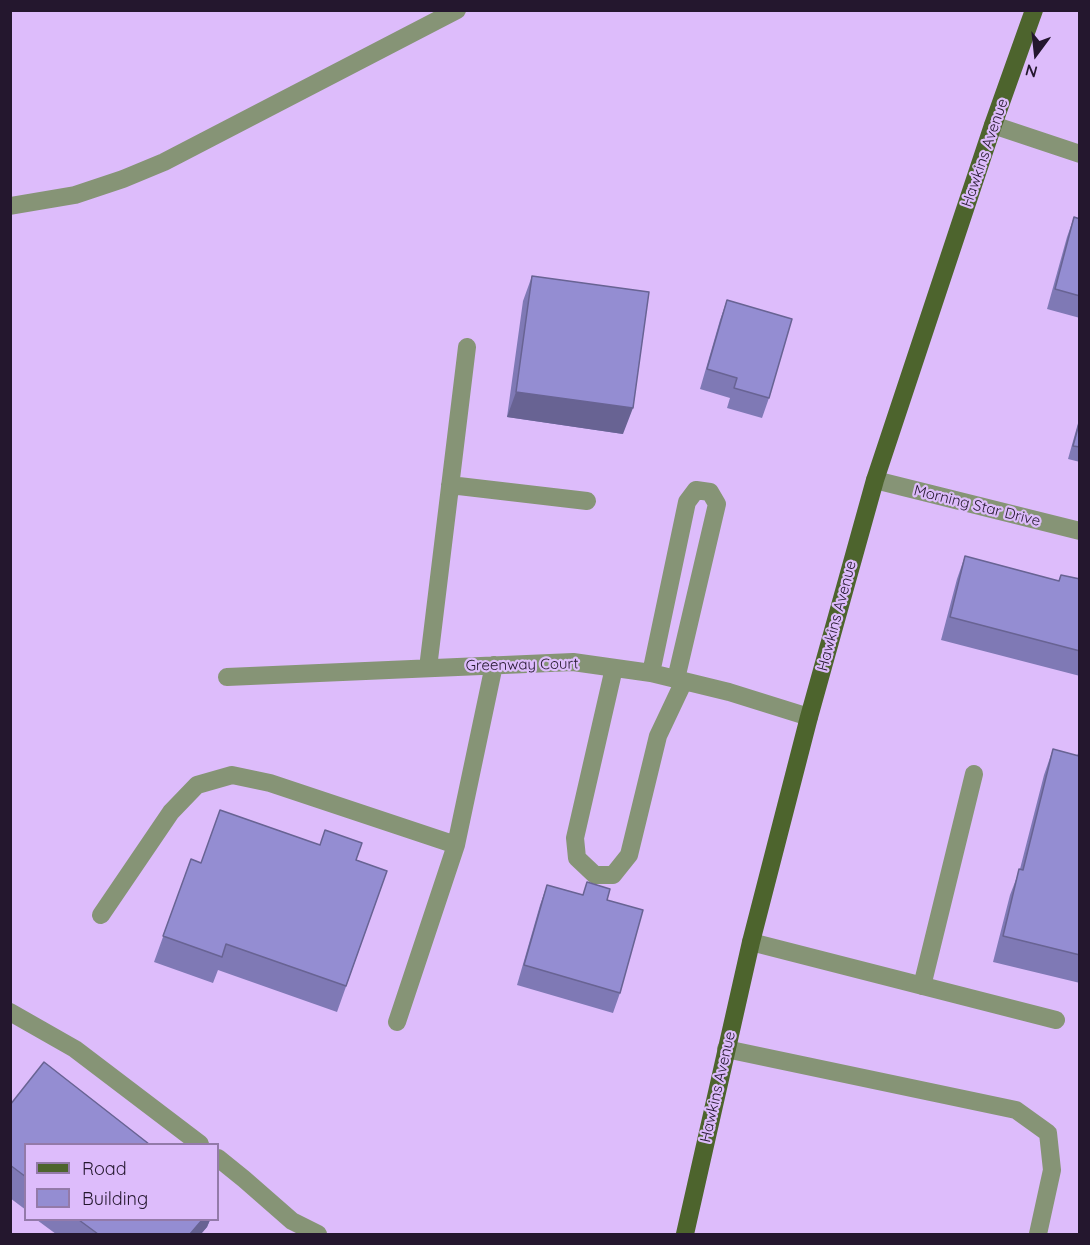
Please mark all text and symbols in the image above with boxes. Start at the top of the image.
north arrow [1006,24,1066,84]
text: N [1023,60,1040,83]
street label: Hawkins Avenue [958,96,1012,210]
street label: Morning Star Drive [912,482,1042,530]
street label: Hawkins Avenue [814,559,860,673]
street label: Greenway Court [465,655,579,675]
street label: Hawkins Avenue [696,1030,740,1144]
legend [24,1143,219,1221]
text: Road [82,1157,127,1180]
text: Building [82,1187,148,1210]

